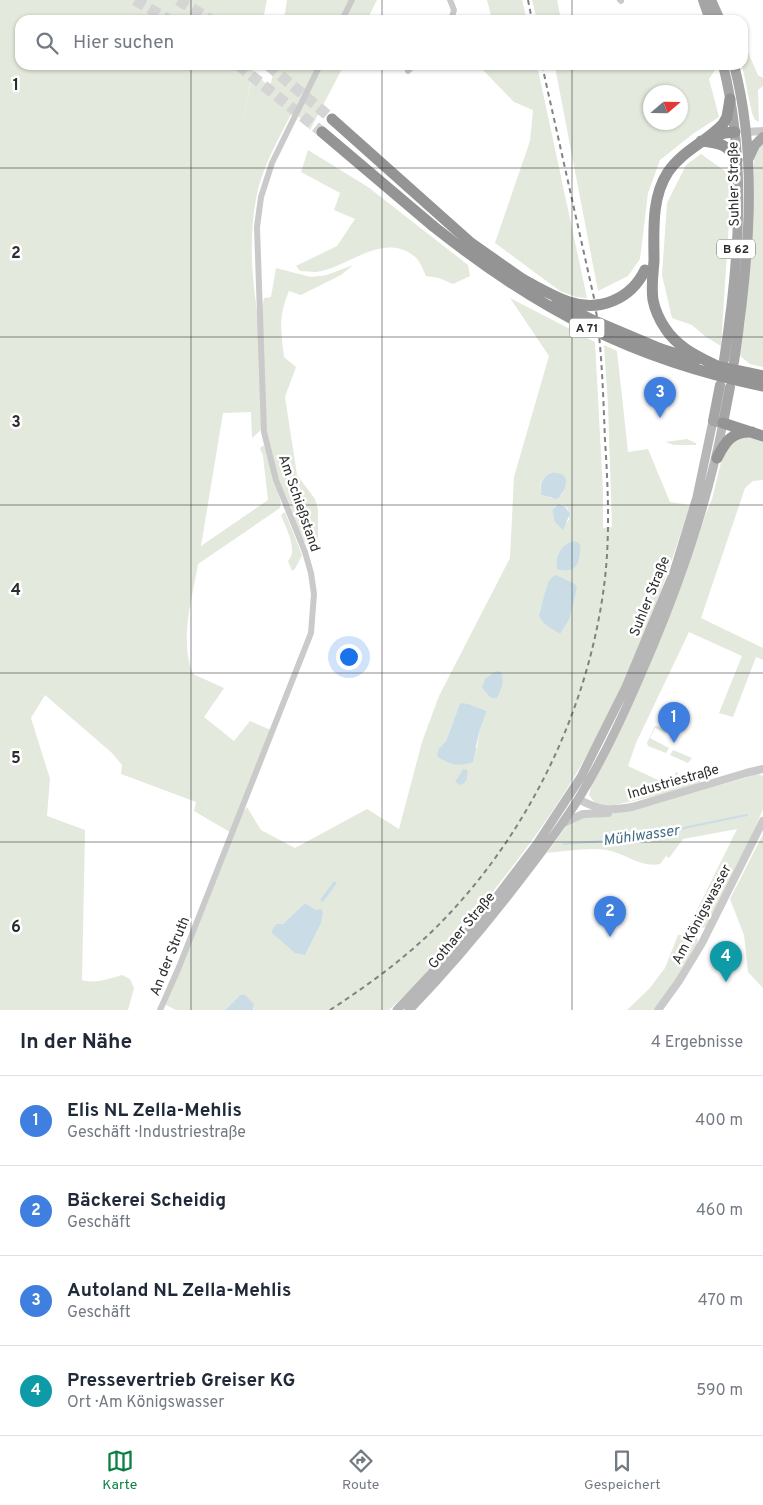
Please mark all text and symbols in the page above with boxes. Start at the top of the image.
search box [15,15,748,70]
icon: search [33,29,61,57]
text: Hier suchen [73,31,174,55]
text: 1 [13,76,19,96]
north arrow [643,85,688,130]
street label: Suhler Straße [725,141,744,227]
road number: B 62 [717,240,755,258]
text: 2 [11,244,21,264]
road number: A 71 [570,318,604,338]
pin: 3 [644,377,676,418]
text: 3 [11,413,21,433]
street label: Am Schießstand [274,453,323,554]
street label: Suhler Straße [627,554,674,639]
text: 4 [11,581,21,601]
your location [336,644,362,670]
pin: 1 [658,702,690,743]
text: 5 [11,749,21,769]
street label: Industriestraße [626,761,721,804]
water label: Mühlwasser [602,822,682,851]
street label: Am Königswasser [669,861,736,968]
street label: Gothaer Straße [425,889,499,973]
pin: 2 [594,896,626,937]
street label: An der Struth [147,914,194,999]
text: 6 [11,918,21,938]
pin: 4 [710,941,742,982]
text: In der Nähe [20,1029,132,1056]
text: 4 Ergebnisse [651,1033,743,1053]
text: Elis NL Zella-Mehlis [67,1099,242,1123]
text: 1 [33,1111,39,1131]
text: 400 m [695,1111,743,1131]
text: Geschäft · Industriestraße [67,1123,246,1143]
text: Bäckerei Scheidig [67,1189,226,1213]
text: 2 [31,1201,41,1221]
text: 460 m [696,1201,743,1221]
text: Geschäft [67,1213,131,1233]
text: Autoland NL Zella-Mehlis [67,1279,291,1303]
text: 3 [31,1291,41,1311]
text: 470 m [698,1291,743,1311]
text: Geschäft [67,1303,131,1323]
text: Pressevertrieb Greiser KG [67,1369,295,1393]
text: 4 [31,1381,41,1401]
text: 590 m [696,1381,743,1401]
text: Ort · Am Königswasser [67,1393,225,1413]
tab: Karte [102,1447,137,1494]
tab: Route [342,1447,379,1494]
tab: Gespeichert [584,1447,661,1494]

